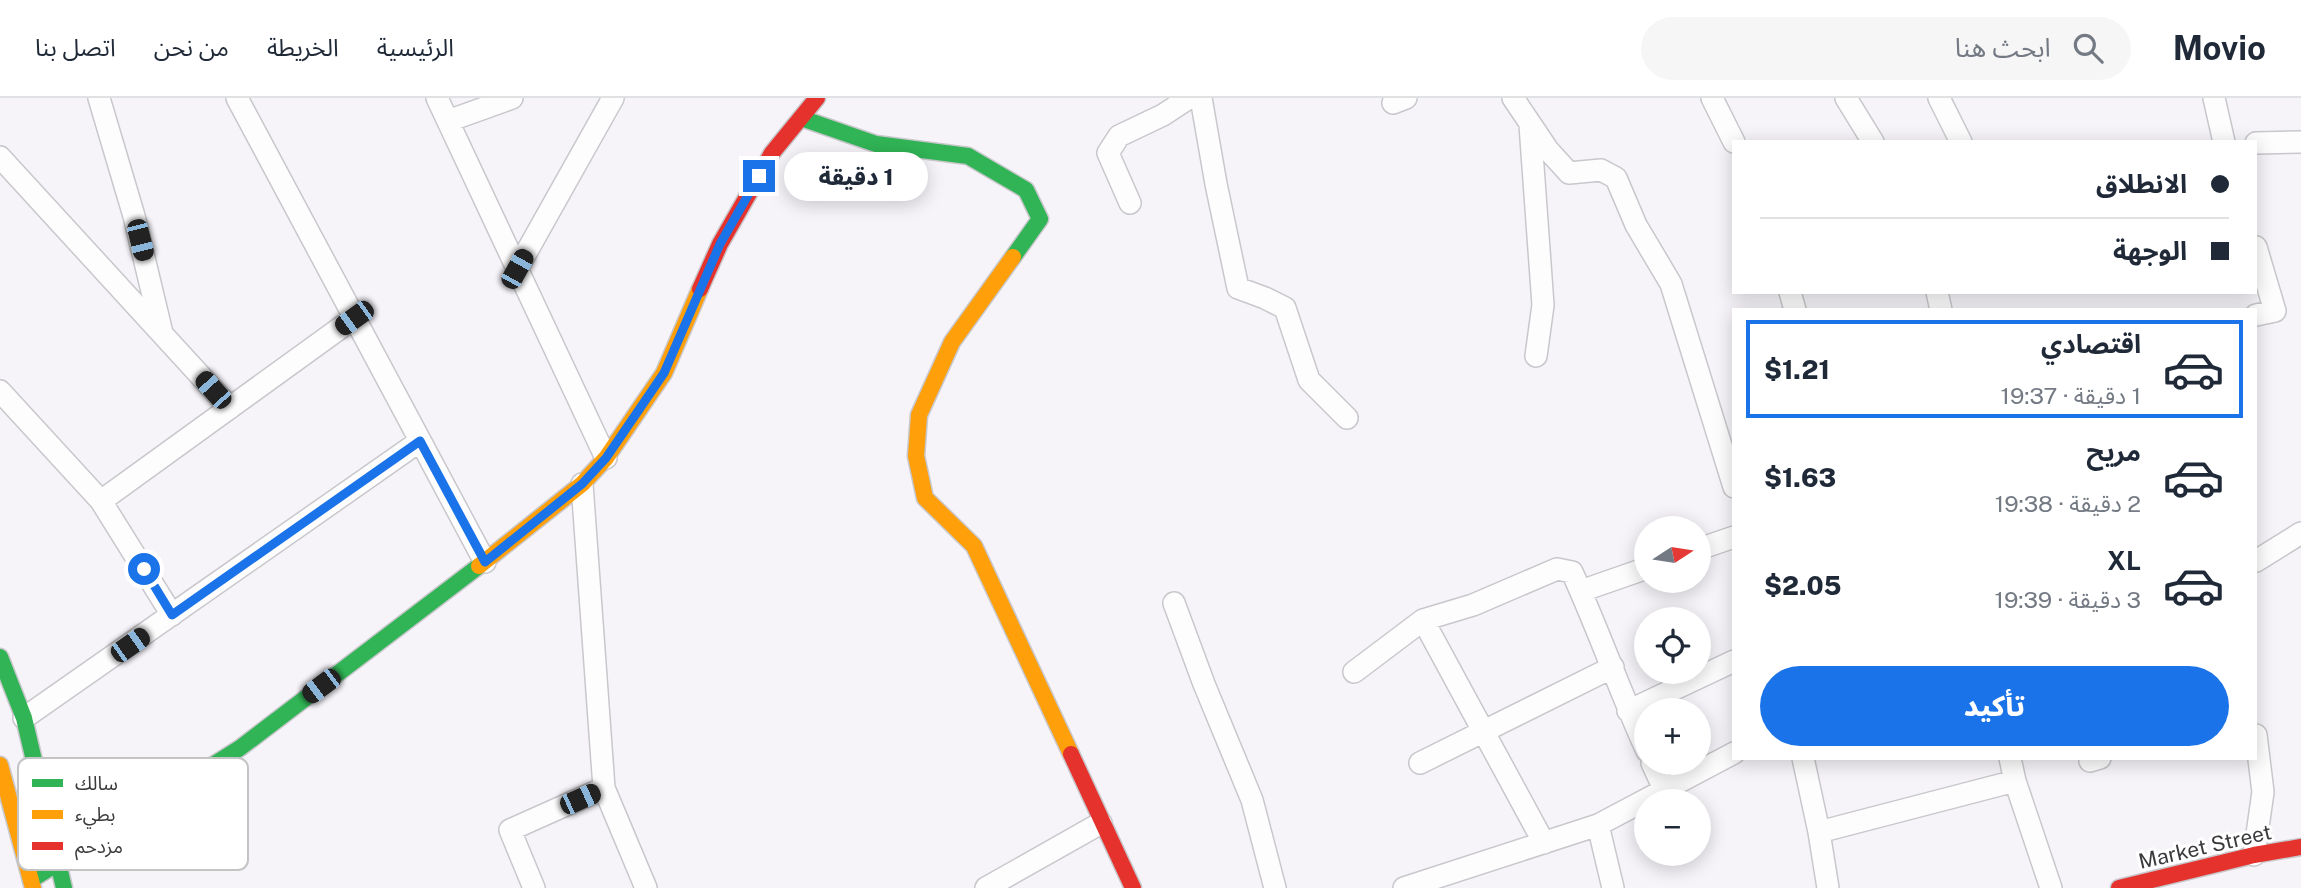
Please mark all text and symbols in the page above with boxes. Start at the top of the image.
search box [1641,17,2131,80]
icon: search [2069,29,2107,67]
text: Movio [2173,29,2266,67]
text: ابحث هنا [1955,32,2051,63]
text: اتصل بنا [35,33,116,61]
text: من نحن [154,33,229,61]
text: الخريطة [267,33,339,61]
text: الرئيسية [377,33,454,61]
callout: 1 دقيقة [784,152,927,200]
route end [743,160,775,192]
text: 1 دقيقة [818,163,894,190]
text: الانطلاق [2096,168,2187,199]
car [125,217,156,263]
text: الوجهة [2113,235,2187,266]
car [498,246,537,292]
car [331,297,378,339]
text: اقتصادي [2041,328,2141,359]
icon: car [2162,338,2225,401]
text: $1.21 [1764,354,1830,385]
car [192,367,235,413]
text: 1 دقيقة · 19:37 [2001,382,2141,409]
text: مريح [2086,436,2141,467]
icon: car [2162,446,2225,509]
text: $1.63 [1764,462,1836,493]
text: 2 دقيقة · 19:38 [1995,490,2141,517]
north arrow [1634,516,1712,593]
map controls [1634,516,1711,866]
text: XL [2107,545,2141,576]
route start [128,553,160,585]
icon: car [2162,554,2225,617]
text: $2.05 [1764,570,1842,601]
text: 3 دقيقة · 19:39 [1995,586,2141,613]
button: locate [1634,607,1711,684]
car [107,624,154,666]
car [298,665,345,707]
button: تأكيد [1760,666,2229,746]
button: + [1634,698,1711,775]
legend [18,758,248,870]
text: سالك [75,772,118,794]
car [557,781,604,817]
button: − [1634,789,1711,866]
text: بطيء [75,803,115,829]
street label: Market Street [2136,819,2274,874]
text: مزدحم [75,835,123,861]

